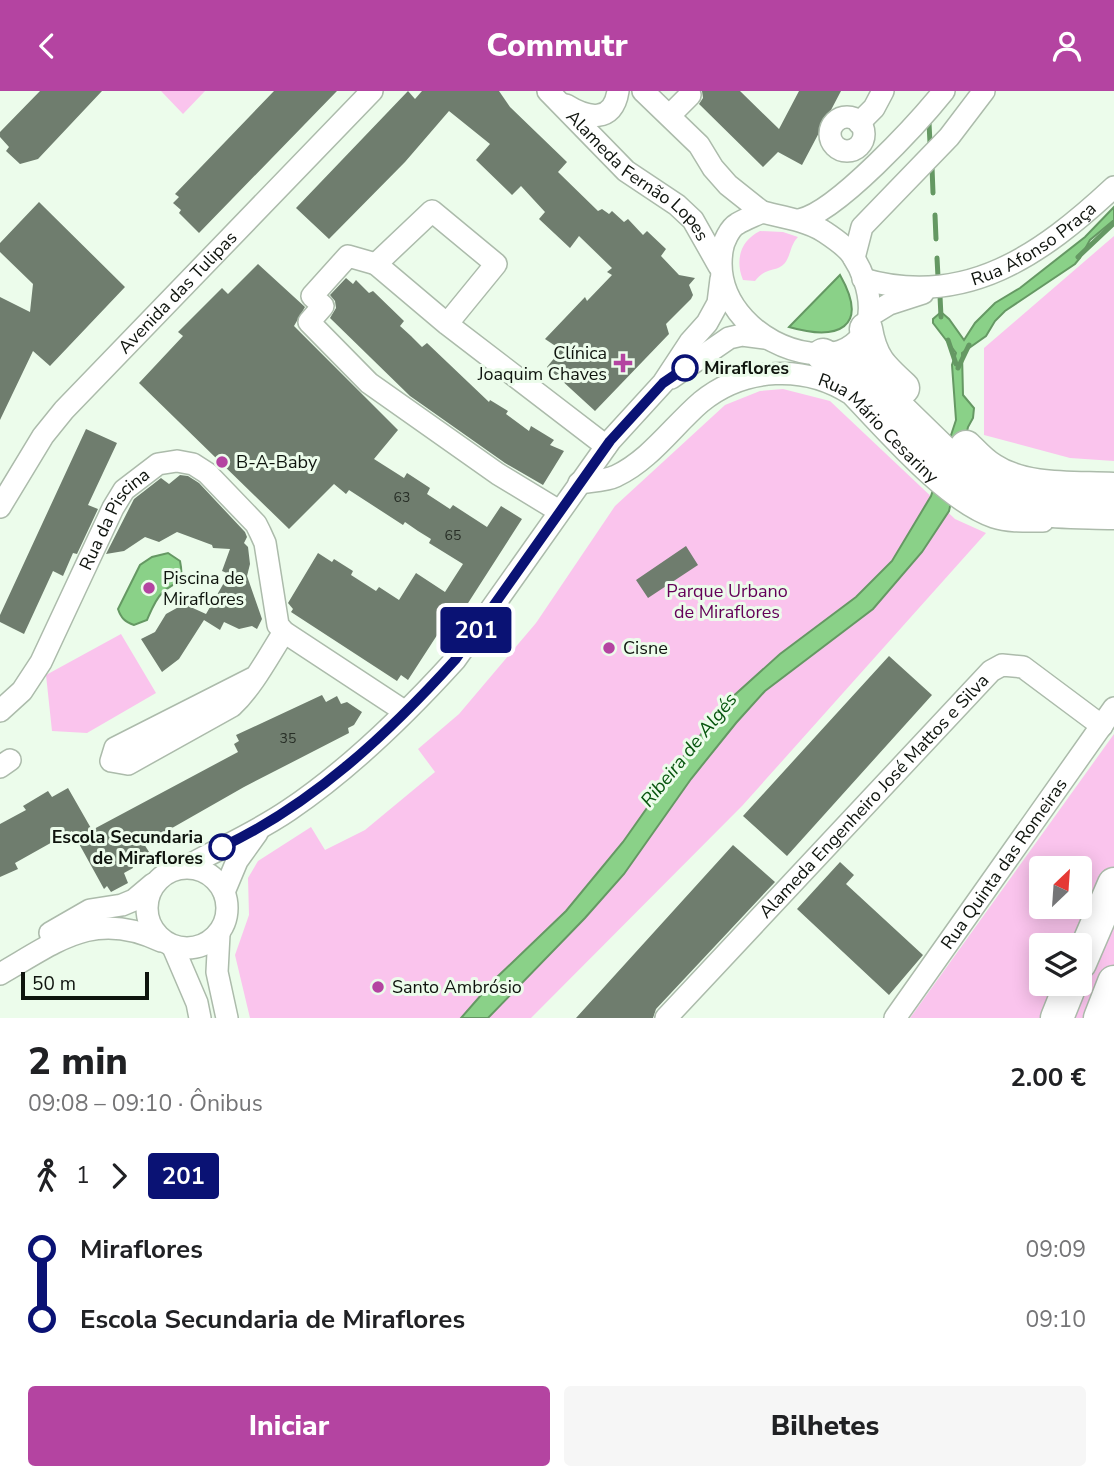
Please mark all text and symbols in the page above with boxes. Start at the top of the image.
text: Commutr [486,24,628,67]
icon: back [28,27,66,65]
icon: person [1048,27,1086,65]
street label: Alameda Fernão Lopes [561,105,714,245]
street label: Rua Afonso Praça [968,197,1101,291]
street label: Avenida das Tulipas [113,226,242,359]
place label: Clínica Joaquim Chaves [477,341,607,386]
marker: Clínica Joaquim Chaves [613,353,633,373]
marker: Miraflores [672,355,698,381]
place label: Miraflores [704,356,789,380]
street label: Rua Mário Cesariny [815,368,944,489]
place label: B-A-Baby [236,450,318,474]
marker: B-A-Baby [214,454,230,470]
street label: Rua da Piscina [74,463,155,574]
house number: 63 [394,488,410,507]
house number: 65 [445,526,461,545]
place label: Piscina de Miraflores [163,566,244,611]
park label: Parque Urbano de Miraflores [666,579,788,624]
marker: Piscina de Miraflores [141,580,157,596]
line badge: 201 [436,607,516,653]
text: 201 [454,614,498,646]
place label: Cisne [623,636,668,660]
marker: Cisne [601,640,617,656]
street label: Alameda Engenheiro José Mattos e Silva [754,669,994,923]
water label: Ribeira de Algés [635,687,743,813]
house number: 35 [280,729,296,748]
street label: Rua Quinta das Romeiras [935,773,1073,954]
place label: Escola Secundaria de Miraflores [52,825,203,870]
marker: Escola Secundaria de Miraflores [209,834,235,860]
north arrow [1029,856,1092,919]
map controls [1029,856,1092,996]
button: layers [1029,933,1092,996]
scale bar [21,969,149,1001]
text: 50 m [32,971,76,997]
place label: Santo Ambrósio [392,975,522,999]
marker: Santo Ambrósio [370,979,386,995]
text: 2 min [28,1036,128,1087]
text: 2.00 € [1010,1060,1086,1095]
text: 09:08 – 09:10 · Ônibus [28,1088,263,1119]
icon: walk [28,1157,66,1195]
icon: forward [100,1157,138,1195]
text: 1 [76,1160,90,1191]
text: 201 [162,1160,205,1192]
text: Miraflores [80,1232,203,1267]
text: 09:09 [1026,1234,1086,1265]
text: Escola Secundaria de Miraflores [80,1302,465,1337]
text: 09:10 [1026,1304,1086,1335]
button: Iniciar [28,1386,550,1466]
button: Bilhetes [564,1386,1086,1466]

